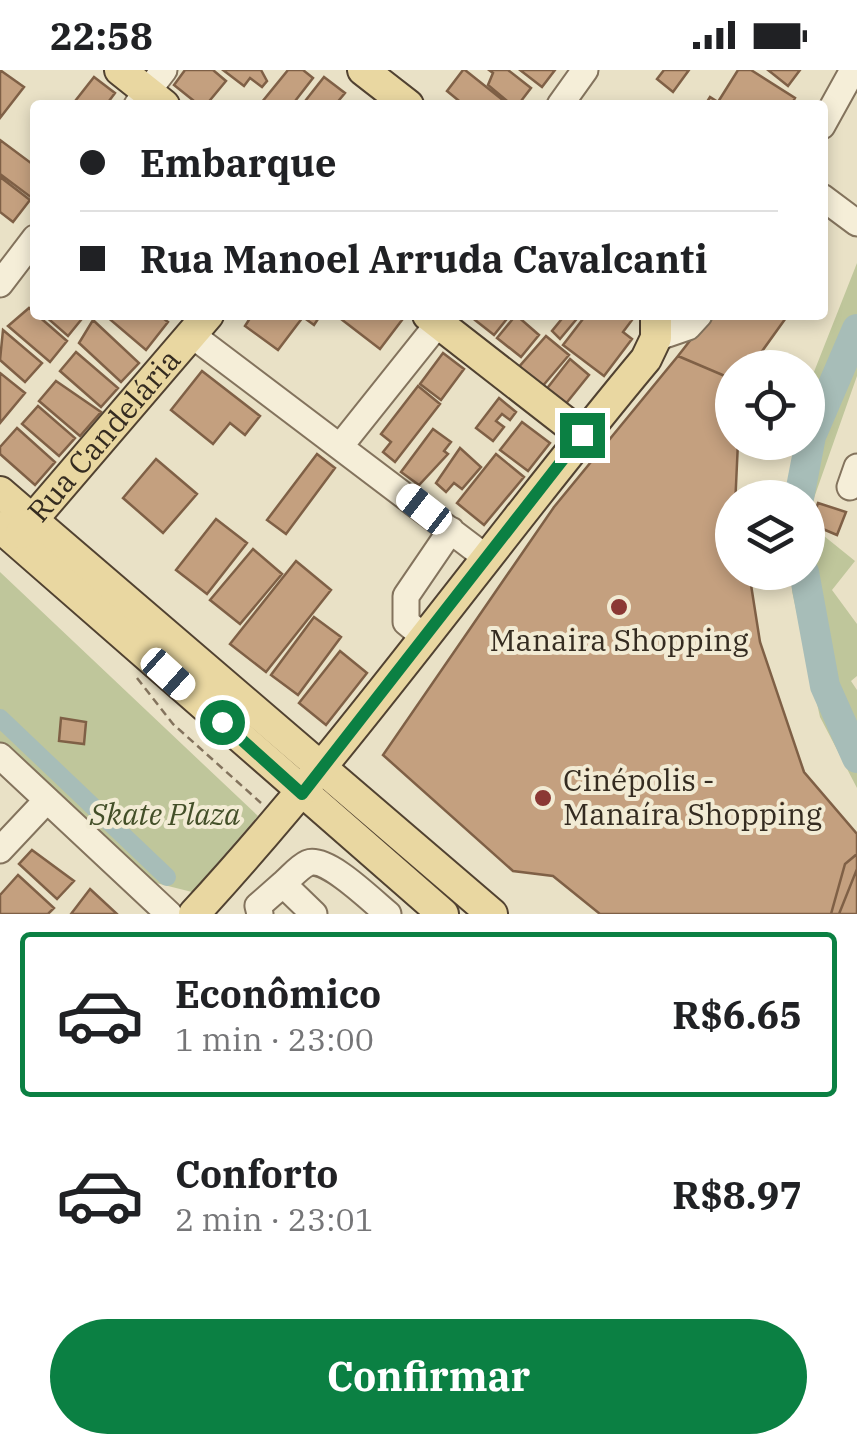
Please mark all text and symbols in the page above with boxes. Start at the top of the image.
text: 22:58 [50,11,153,60]
text: Embarque [140,138,336,187]
text: Rua Manoel Arruda Cavalcanti [140,234,707,283]
street label: Rua Candelária [18,340,188,529]
map controls [715,350,825,590]
button: locate [715,350,825,460]
route end [560,413,605,458]
car [391,479,457,539]
button: layers [715,480,825,590]
marker: Manaira Shopping [608,596,630,618]
place label: Manaira Shopping [489,620,749,659]
car [136,643,200,705]
route start [200,700,245,745]
place label: Cinépolis - Manaíra Shopping [563,760,822,833]
marker: Cinépolis - Manaíra Shopping [532,787,554,809]
park label: Skate Plaza [89,794,241,833]
text: Econômico [175,969,381,1018]
icon: car [55,970,145,1060]
text: R$6.65 [672,990,802,1039]
text: 1 min · 23:00 [175,1018,374,1060]
text: Conforto [175,1149,338,1198]
icon: car [55,1150,145,1240]
text: R$8.97 [672,1170,802,1219]
text: 2 min · 23:01 [175,1198,374,1240]
button: Confirmar [50,1319,807,1434]

